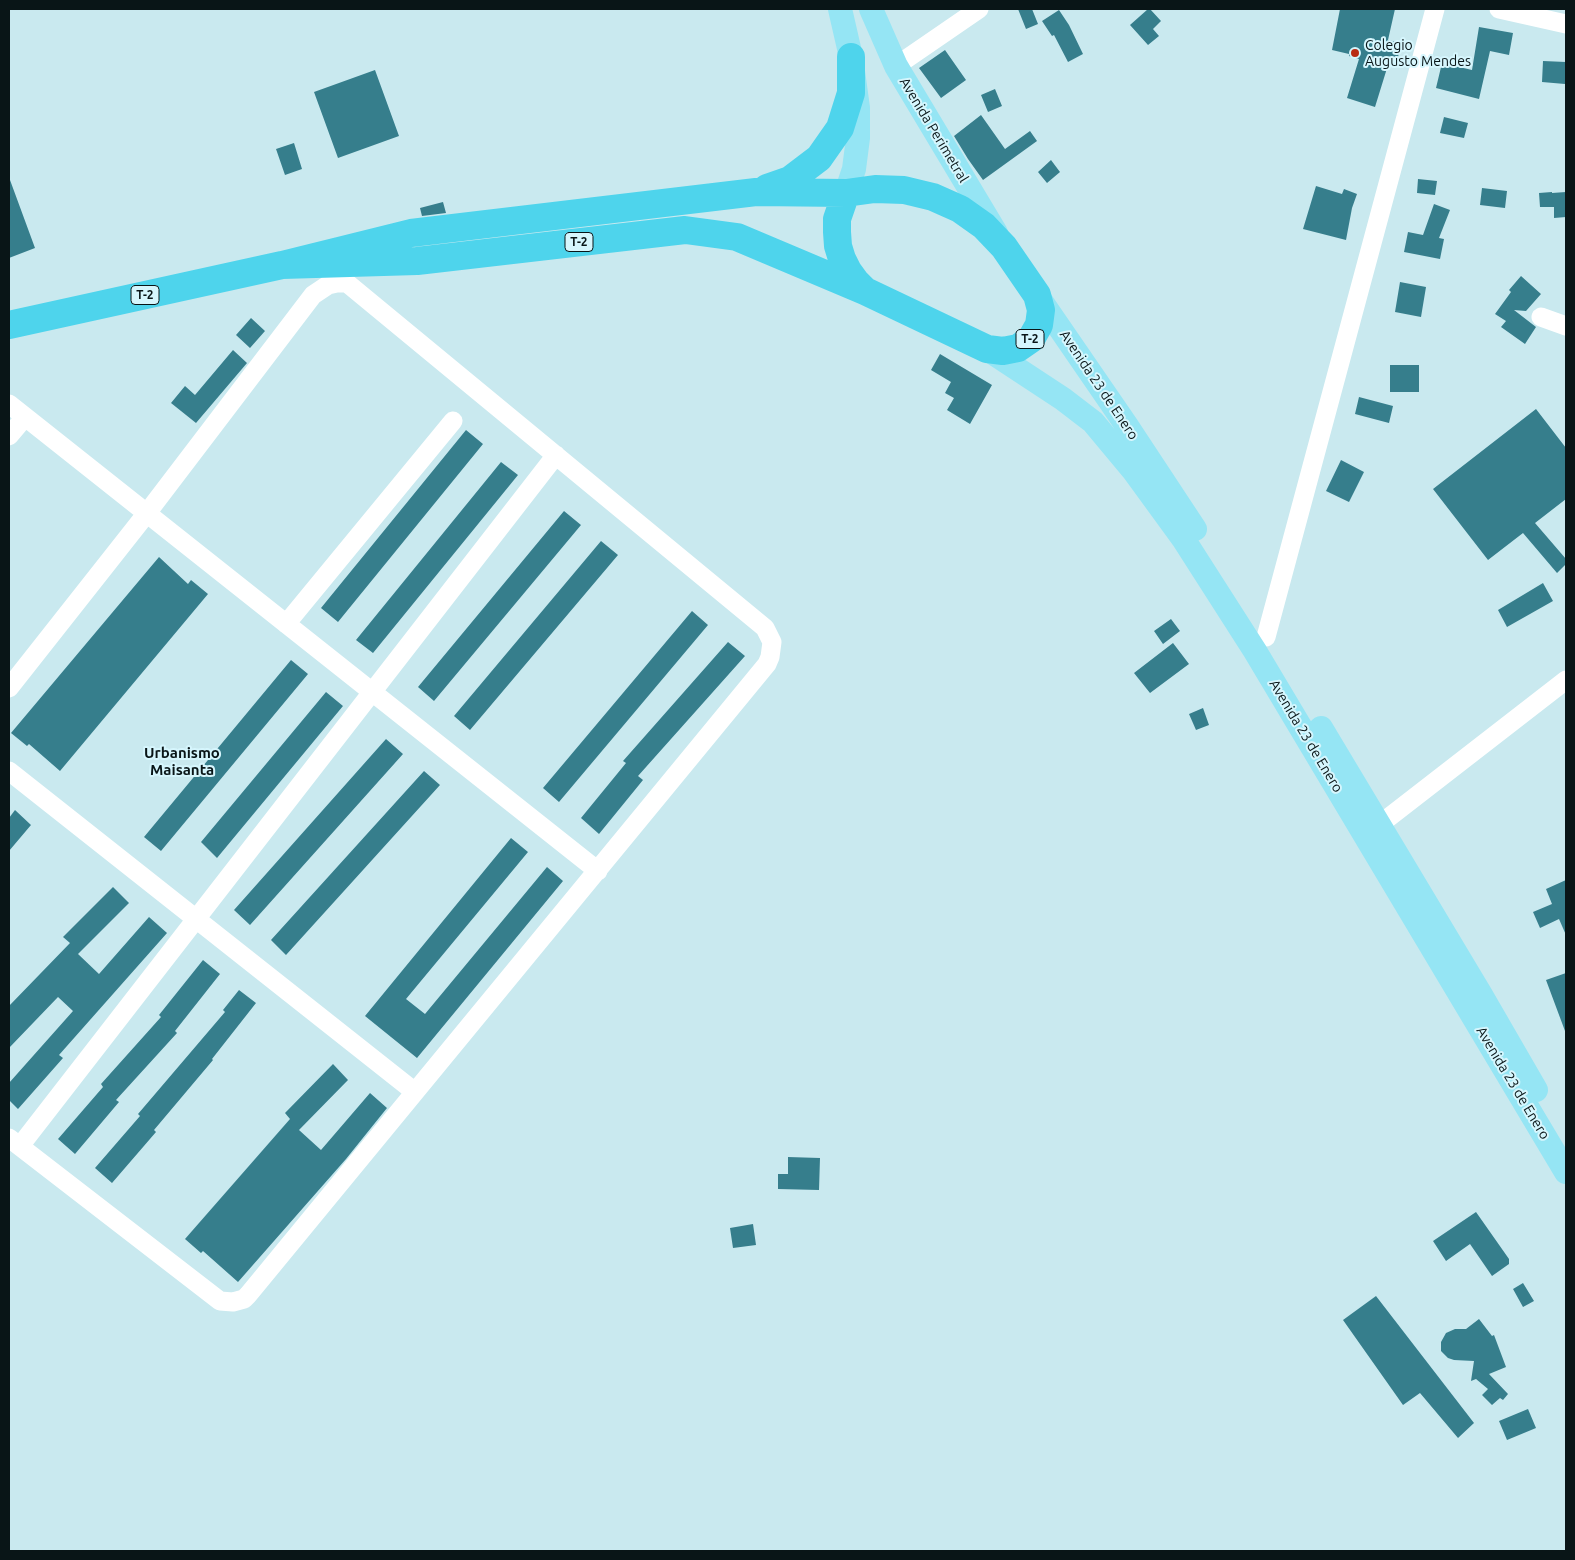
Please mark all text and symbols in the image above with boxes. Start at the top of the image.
place label: Colegio Augusto Mendes [1365,37,1471,70]
marker: Colegio Augusto Mendes [1349,47,1361,59]
street label: Avenida Perimetral [896,74,972,186]
road number: T-2 [565,232,593,252]
road number: T-2 [131,286,159,304]
street label: Avenida 23 de Enero [1056,327,1142,443]
road number: T-2 [1016,329,1044,348]
street label: Avenida 23 de Enero [1266,677,1346,795]
district label: Urbanismo Maisanta [144,744,220,779]
street label: Avenida 23 de Enero [1473,1024,1553,1142]

